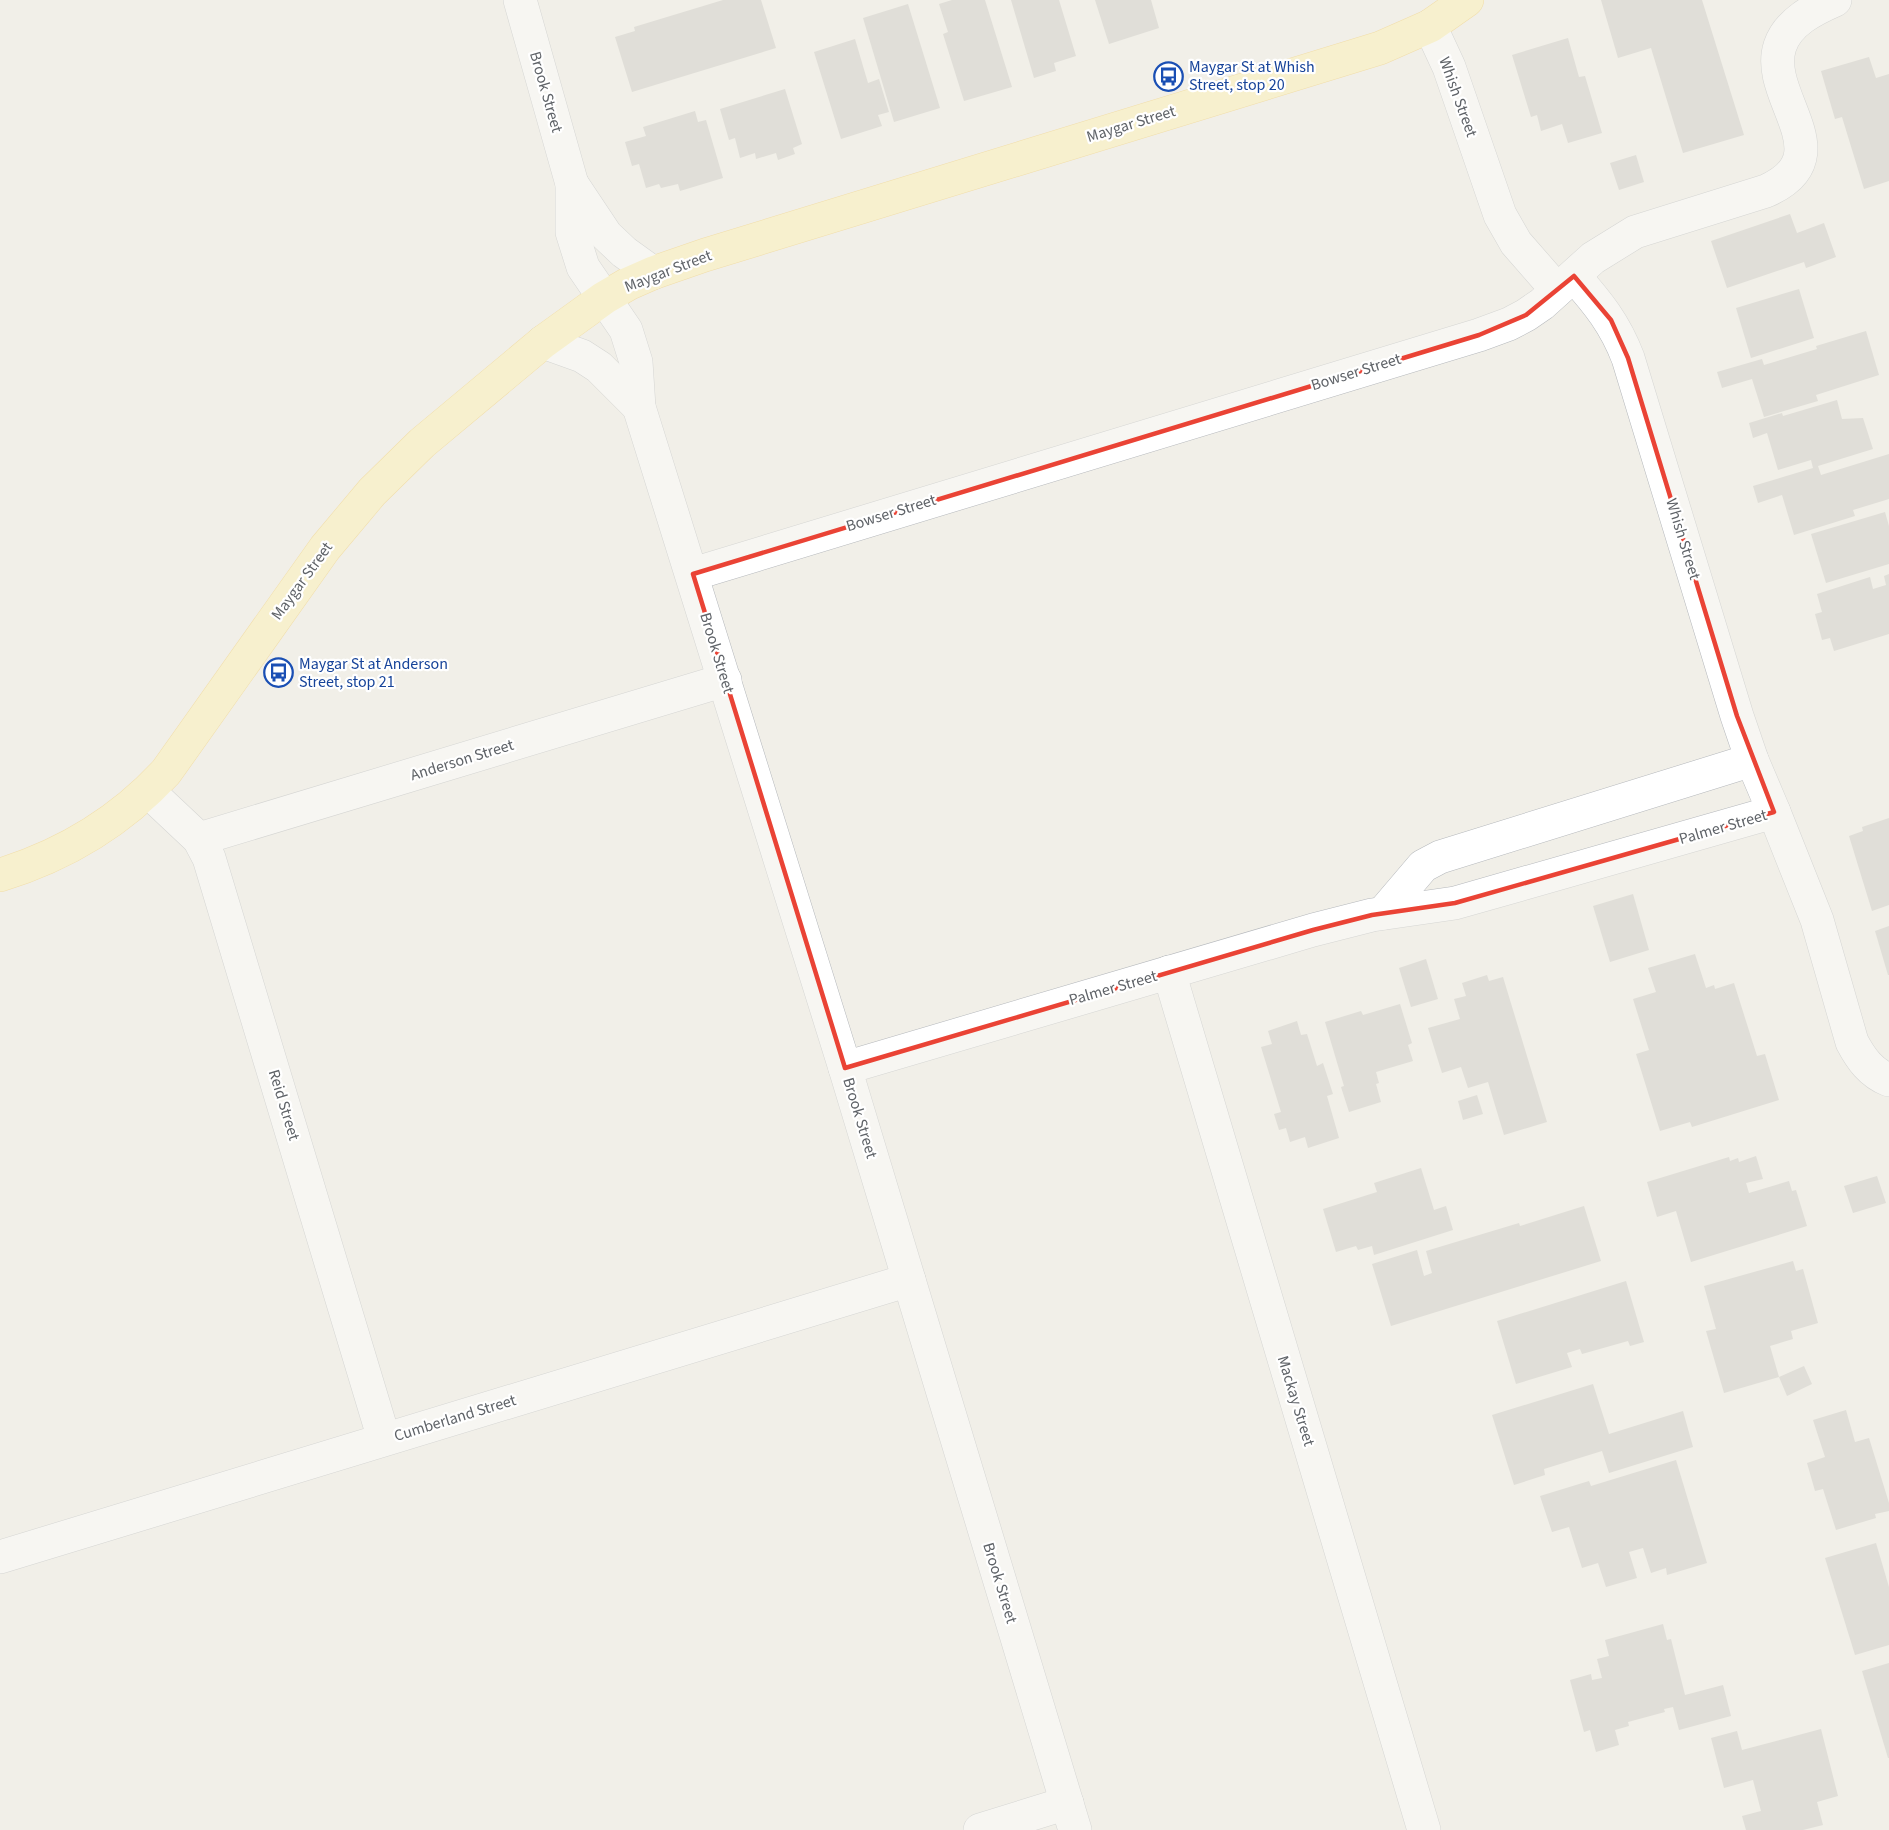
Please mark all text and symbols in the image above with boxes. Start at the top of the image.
street label: Brook Street [524,49,568,136]
street label: Whish Street [1433,54,1483,141]
place label: Maygar St at Whish Street, stop 20 [1189,56,1315,96]
bus stop icon: Maygar St at Whish Street, stop 20 [1152,60,1184,92]
street label: Maygar Street [1084,100,1179,148]
street label: Maygar Street [621,244,715,298]
street label: Bowser Street [1308,348,1404,396]
street label: Bowser Street [843,489,939,537]
street label: Whish Street [1660,496,1706,583]
street label: Maygar Street [266,537,338,625]
street label: Brook Street [694,610,740,697]
place label: Maygar St at Anderson Street, stop 21 [299,653,448,693]
bus stop icon: Maygar St at Anderson Street, stop 21 [262,657,294,689]
street label: Anderson Street [408,734,517,786]
street label: Palmer Street [1676,804,1770,850]
street label: Palmer Street [1066,965,1160,1011]
street label: Reid Street [263,1067,305,1144]
street label: Brook Street [837,1075,883,1162]
street label: Mackay Street [1272,1353,1320,1450]
street label: Cumberland Street [391,1389,519,1447]
street label: Brook Street [977,1540,1023,1627]

